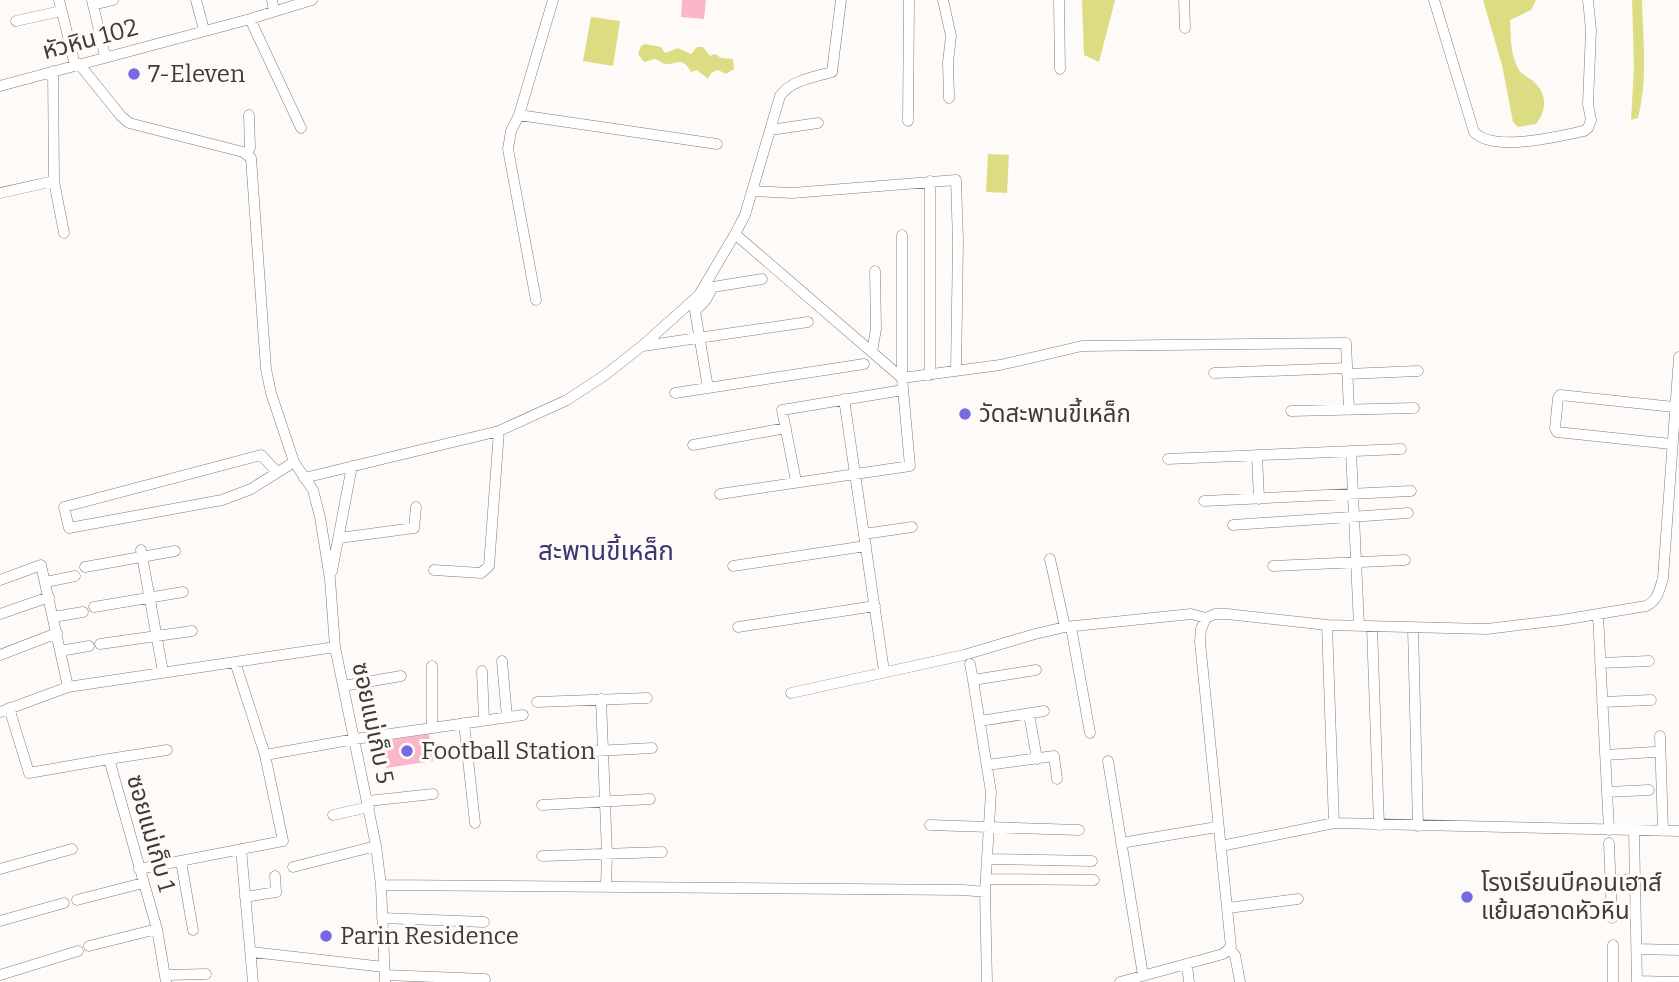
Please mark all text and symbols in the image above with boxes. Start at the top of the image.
street label: หัวหิน 102 [39,13,141,65]
place label: 7-Eleven [148,60,245,88]
marker: 7-Eleven [126,66,142,82]
place label: วัดสะพานขี้เหล็ก [979,397,1131,428]
marker: วัดสะพานขี้เหล็ก [957,406,973,422]
district label: สะพานขี้เหล็ก [538,533,674,567]
street label: ซอยแม่เก็บ 5 [346,660,400,786]
place label: Football Station [421,737,596,765]
marker: Football Station [399,743,415,759]
street label: ซอยแม่เก็บ 1 [121,771,181,895]
place label: โรงเรียนบีคอนเฮาส์ แย้มสอาดหัวหิน [1481,869,1662,925]
marker: โรงเรียนบีคอนเฮาส์ แย้มสอาดหัวหิน [1459,889,1475,905]
place label: Parin Residence [340,922,519,950]
marker: Parin Residence [318,928,334,944]

